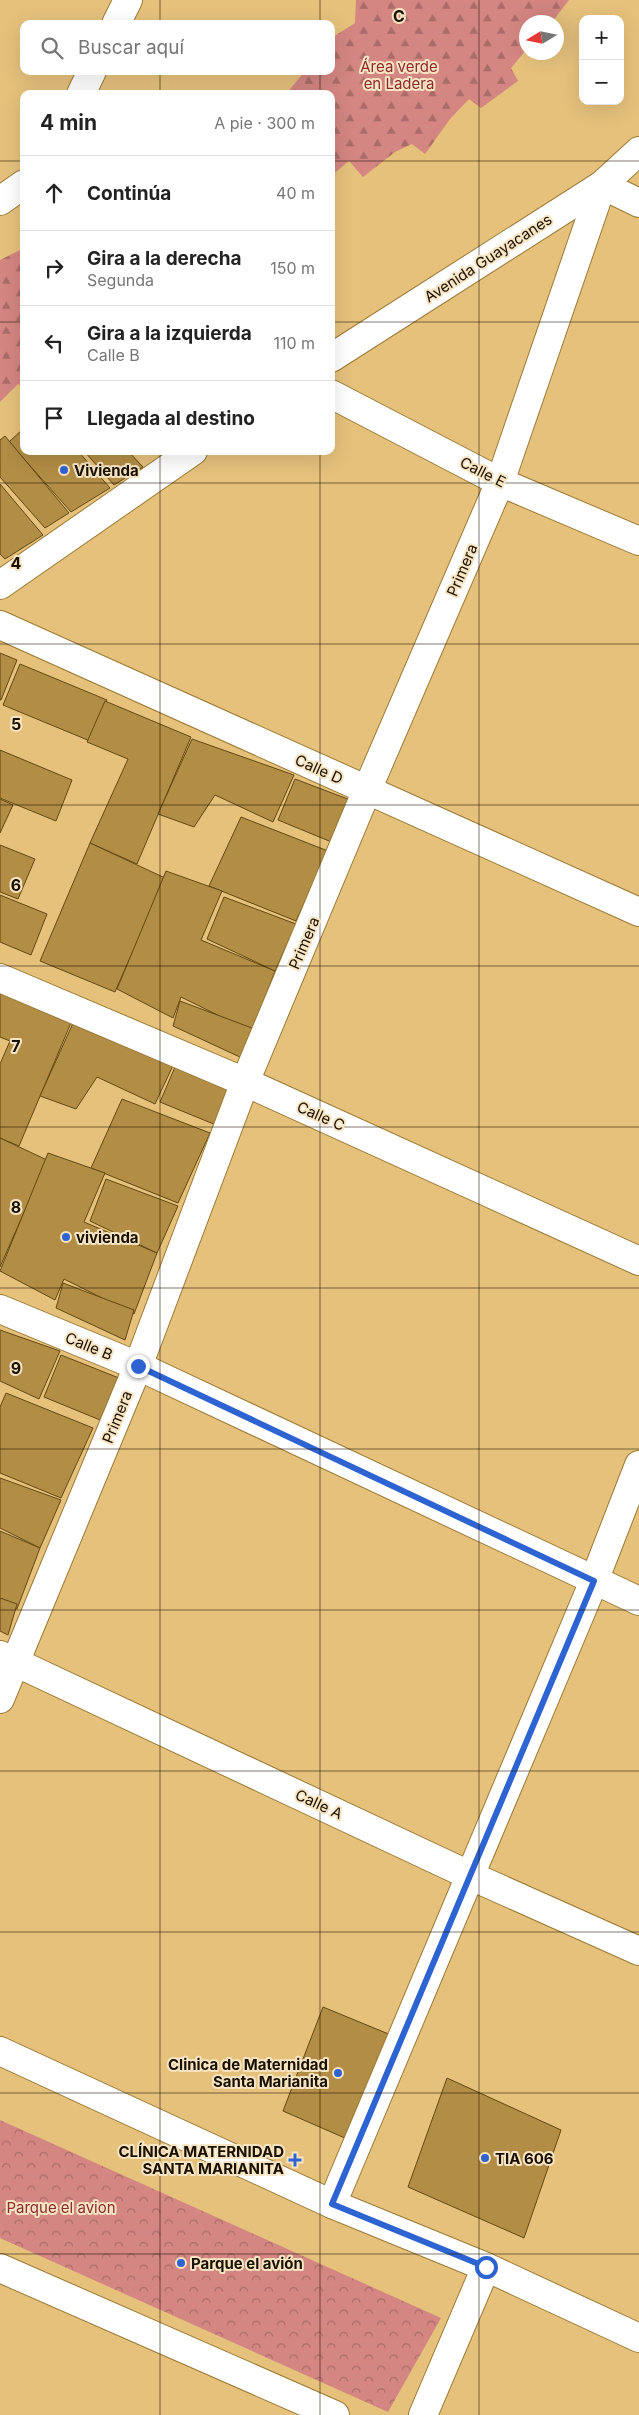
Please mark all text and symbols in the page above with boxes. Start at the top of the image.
text: C [393,6,405,26]
north arrow [519,15,564,60]
map controls [579,15,624,105]
button: + [579,15,624,60]
search box [20,20,335,75]
icon: search [38,34,66,62]
text: Buscar aquí [78,36,184,59]
park label: Área verde en Ladera [360,57,438,93]
button: − [579,60,624,105]
text: 4 min [40,110,97,135]
text: A pie · 300 m [214,113,315,133]
icon: ahead [40,179,68,207]
text: Continúa [87,182,171,205]
text: 40 m [276,183,315,203]
street label: Avenida Guayacanes [421,210,555,306]
text: Gira a la derecha [87,247,242,270]
icon: right [40,254,68,282]
text: 150 m [270,258,315,278]
text: Segunda [87,270,154,290]
text: Gira a la izquierda [87,322,252,345]
icon: left [40,329,68,357]
text: 110 m [273,333,315,353]
text: Calle B [87,345,140,365]
icon: arrive [40,404,68,432]
text: Llegada al destino [87,407,255,430]
street label: Calle E [457,452,509,492]
place label: Vivienda [74,461,139,480]
marker: Vivienda [58,464,70,476]
street label: Primera [442,541,482,599]
text: 4 [11,553,22,573]
text: 5 [11,714,21,734]
street label: Calle D [292,750,346,788]
text: 6 [11,875,21,895]
street label: Primera [284,914,324,972]
text: 7 [11,1036,21,1056]
street label: Calle C [294,1097,348,1135]
text: 8 [11,1197,21,1217]
place label: vivienda [76,1228,139,1247]
marker: vivienda [60,1231,72,1243]
street label: Calle B [63,1328,115,1364]
route end [127,1355,150,1378]
text: 9 [11,1358,21,1378]
street label: Primera [98,1388,136,1446]
street label: Calle A [292,1785,346,1823]
place label: Clinica de Maternidad Santa Marianita [168,2055,328,2091]
marker: Clinica de Maternidad Santa Marianita [332,2067,344,2079]
place label: CLÍNICA MATERNIDAD SANTA MARIANITA [118,2142,284,2178]
place label: TIA 606 [495,2149,554,2168]
marker: TIA 606 [479,2152,491,2164]
marker: CLÍNICA MATERNIDAD SANTA MARIANITA [288,2153,302,2167]
park label: Parque el avion [6,2198,116,2217]
place label: Parque el avión [191,2254,303,2273]
route start [475,2256,498,2279]
marker: Parque el avión [175,2257,187,2269]

